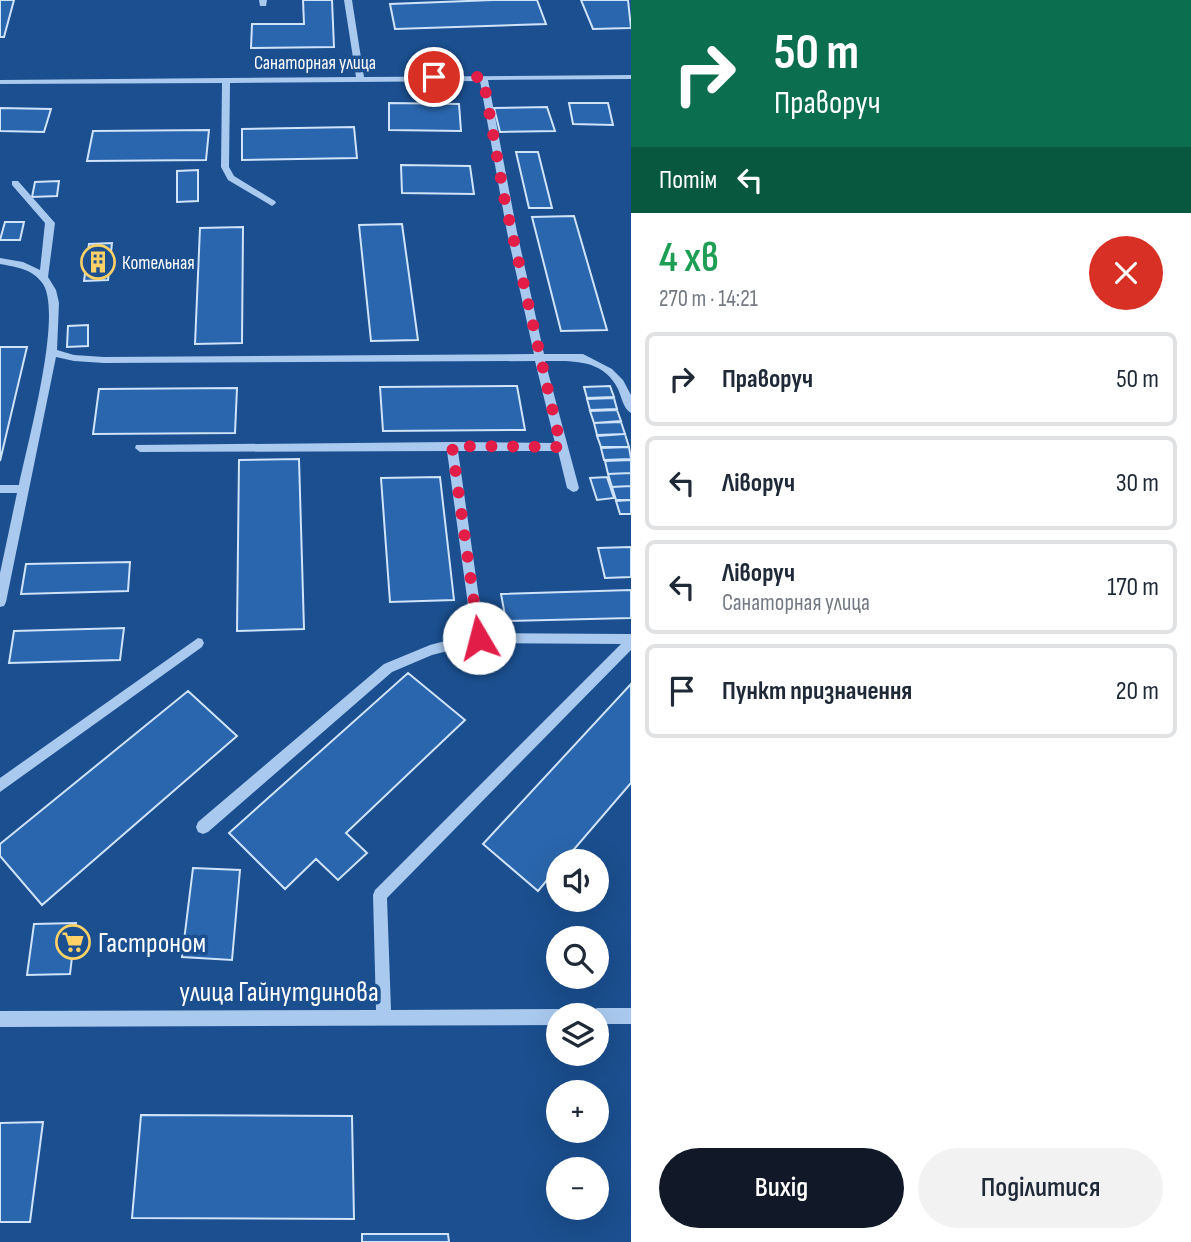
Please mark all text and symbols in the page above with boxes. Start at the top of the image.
text: 50 m [774,24,859,83]
icon: right [659,28,750,119]
pin [404,47,464,107]
street label: Санаторная улица [254,52,376,75]
icon: arrive [415,58,453,96]
text: Праворуч [774,84,881,123]
icon: left [731,161,769,199]
text: Потім [659,165,717,196]
text: 4 хв [659,233,719,284]
button: close [1089,236,1163,310]
building icon: Котельная [79,243,117,281]
place label: Котельная [122,252,195,275]
text: 270 m · 14:21 [659,285,758,313]
icon: right [663,360,701,398]
text: Праворуч [722,364,813,395]
text: 50 m [1116,364,1159,395]
icon: left [663,464,701,502]
text: Ліворуч [722,468,795,499]
text: 30 m [1116,468,1159,499]
text: Ліворуч [722,558,795,589]
icon: left [663,568,701,606]
text: 170 m [1107,572,1159,603]
text: Санаторная улица [722,589,870,617]
position arrow [442,601,516,675]
icon: arrive [663,672,701,710]
text: Пункт призначення [722,676,912,707]
text: 20 m [1116,676,1159,707]
map controls [546,849,609,1220]
button: sound [546,849,609,912]
supermarket icon: Гастроном [54,923,92,961]
button: search [546,926,609,989]
place label: Гастроном [98,927,206,960]
street label: улица Гайнутдинова [179,976,379,1009]
button: layers [546,1003,609,1066]
button: + [546,1080,609,1143]
button: Вихід [659,1148,904,1228]
button: Поділитися [918,1148,1163,1228]
button: − [546,1157,609,1220]

